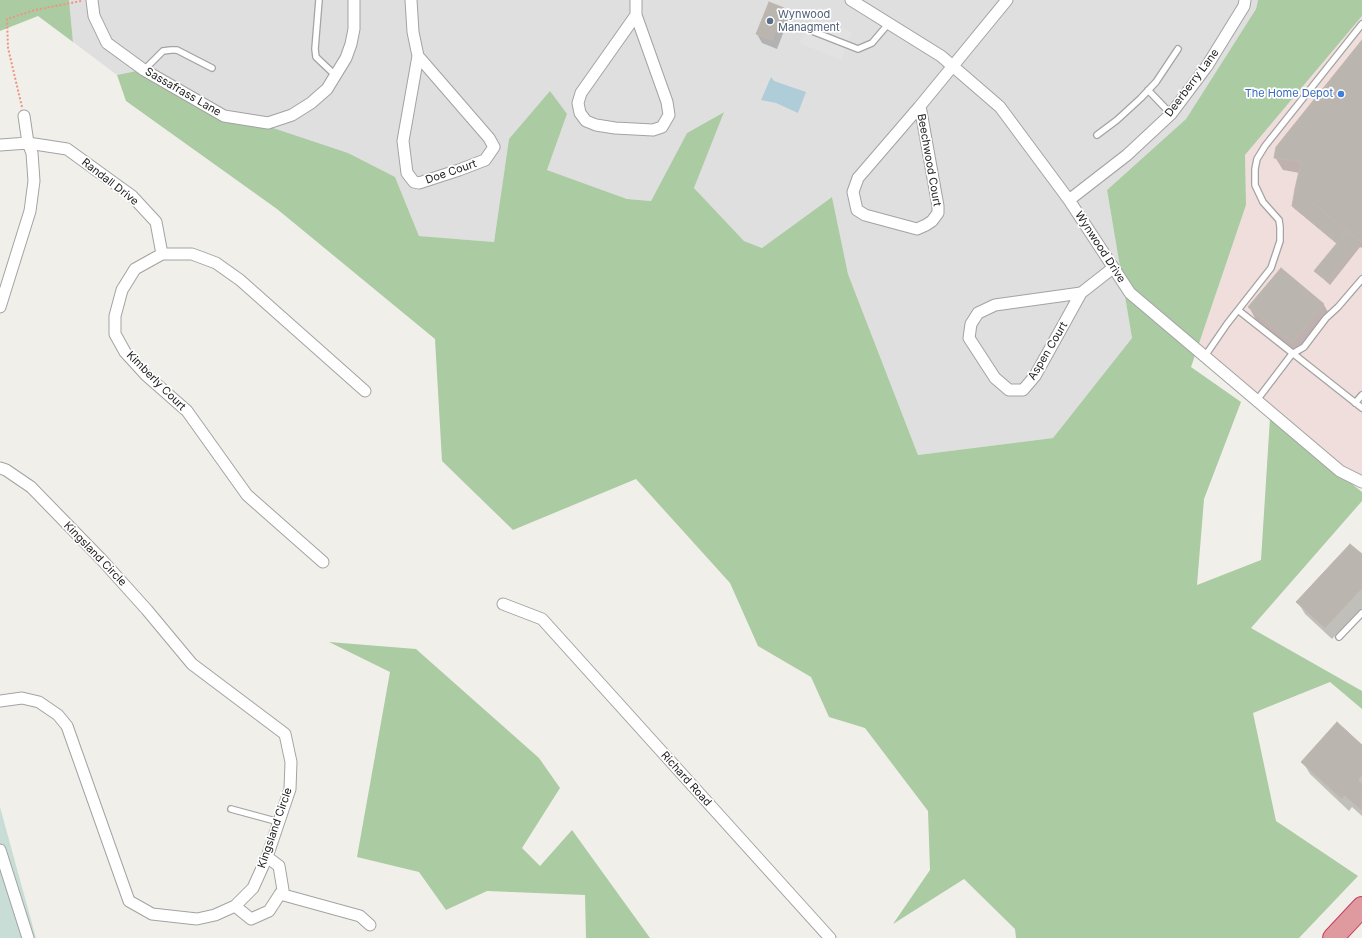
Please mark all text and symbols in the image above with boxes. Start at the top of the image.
place label: Wynwood Managment [778,8,840,34]
marker: Wynwood Managment [765,16,775,26]
street label: Deerberry Lane [1162,47,1222,119]
street label: Sassafrass Lane [143,65,223,119]
place label: The Home Depot [1245,87,1333,101]
marker: The Home Depot [1336,89,1346,99]
street label: Beechwood Court [914,113,944,207]
street label: Randall Drive [79,156,141,208]
street label: Doe Court [424,157,478,187]
street label: Wynwood Drive [1072,209,1128,285]
street label: Aspen Court [1026,320,1070,382]
street label: Kimberly Court [124,349,188,413]
street label: Kingsland Circle [61,519,129,589]
street label: Richard Road [658,749,714,809]
street label: Kingsland Circle [255,786,295,870]

